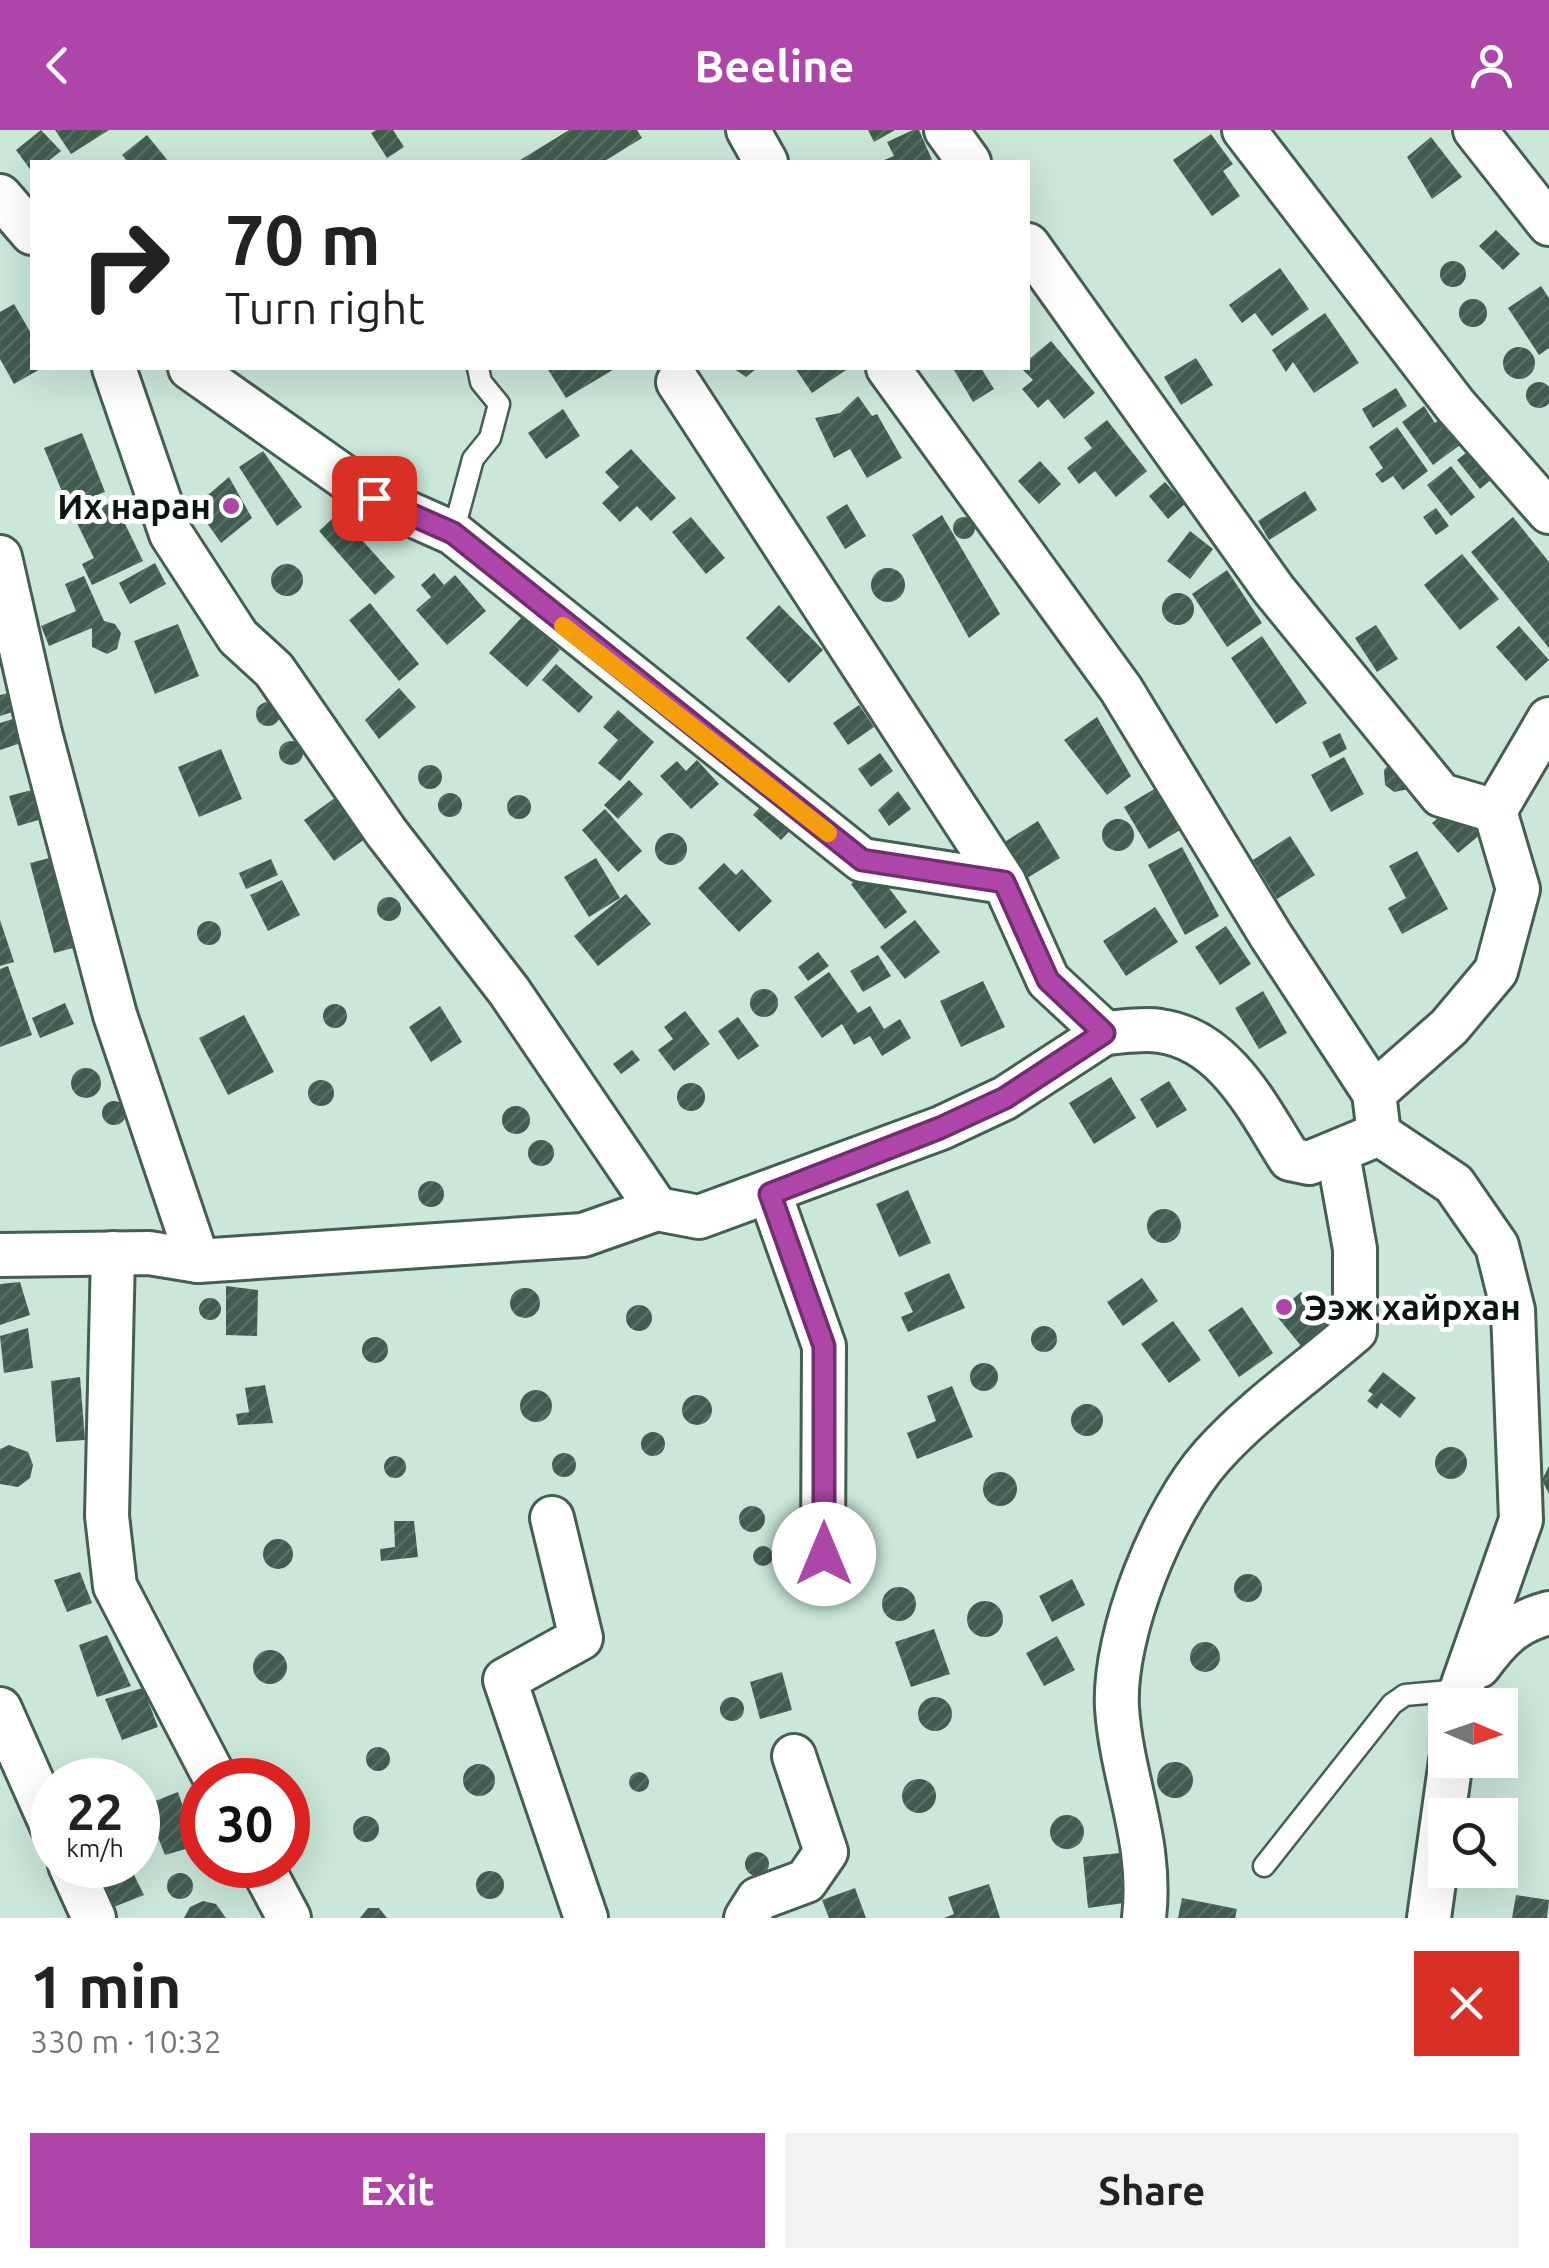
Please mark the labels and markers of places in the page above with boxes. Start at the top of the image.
pin [332,456,417,541]
place label: Их наран [57,486,211,526]
marker: Их наран [220,495,242,517]
place label: Ээж хайрхан [1304,1287,1521,1327]
marker: Ээж хайрхан [1273,1296,1295,1318]

